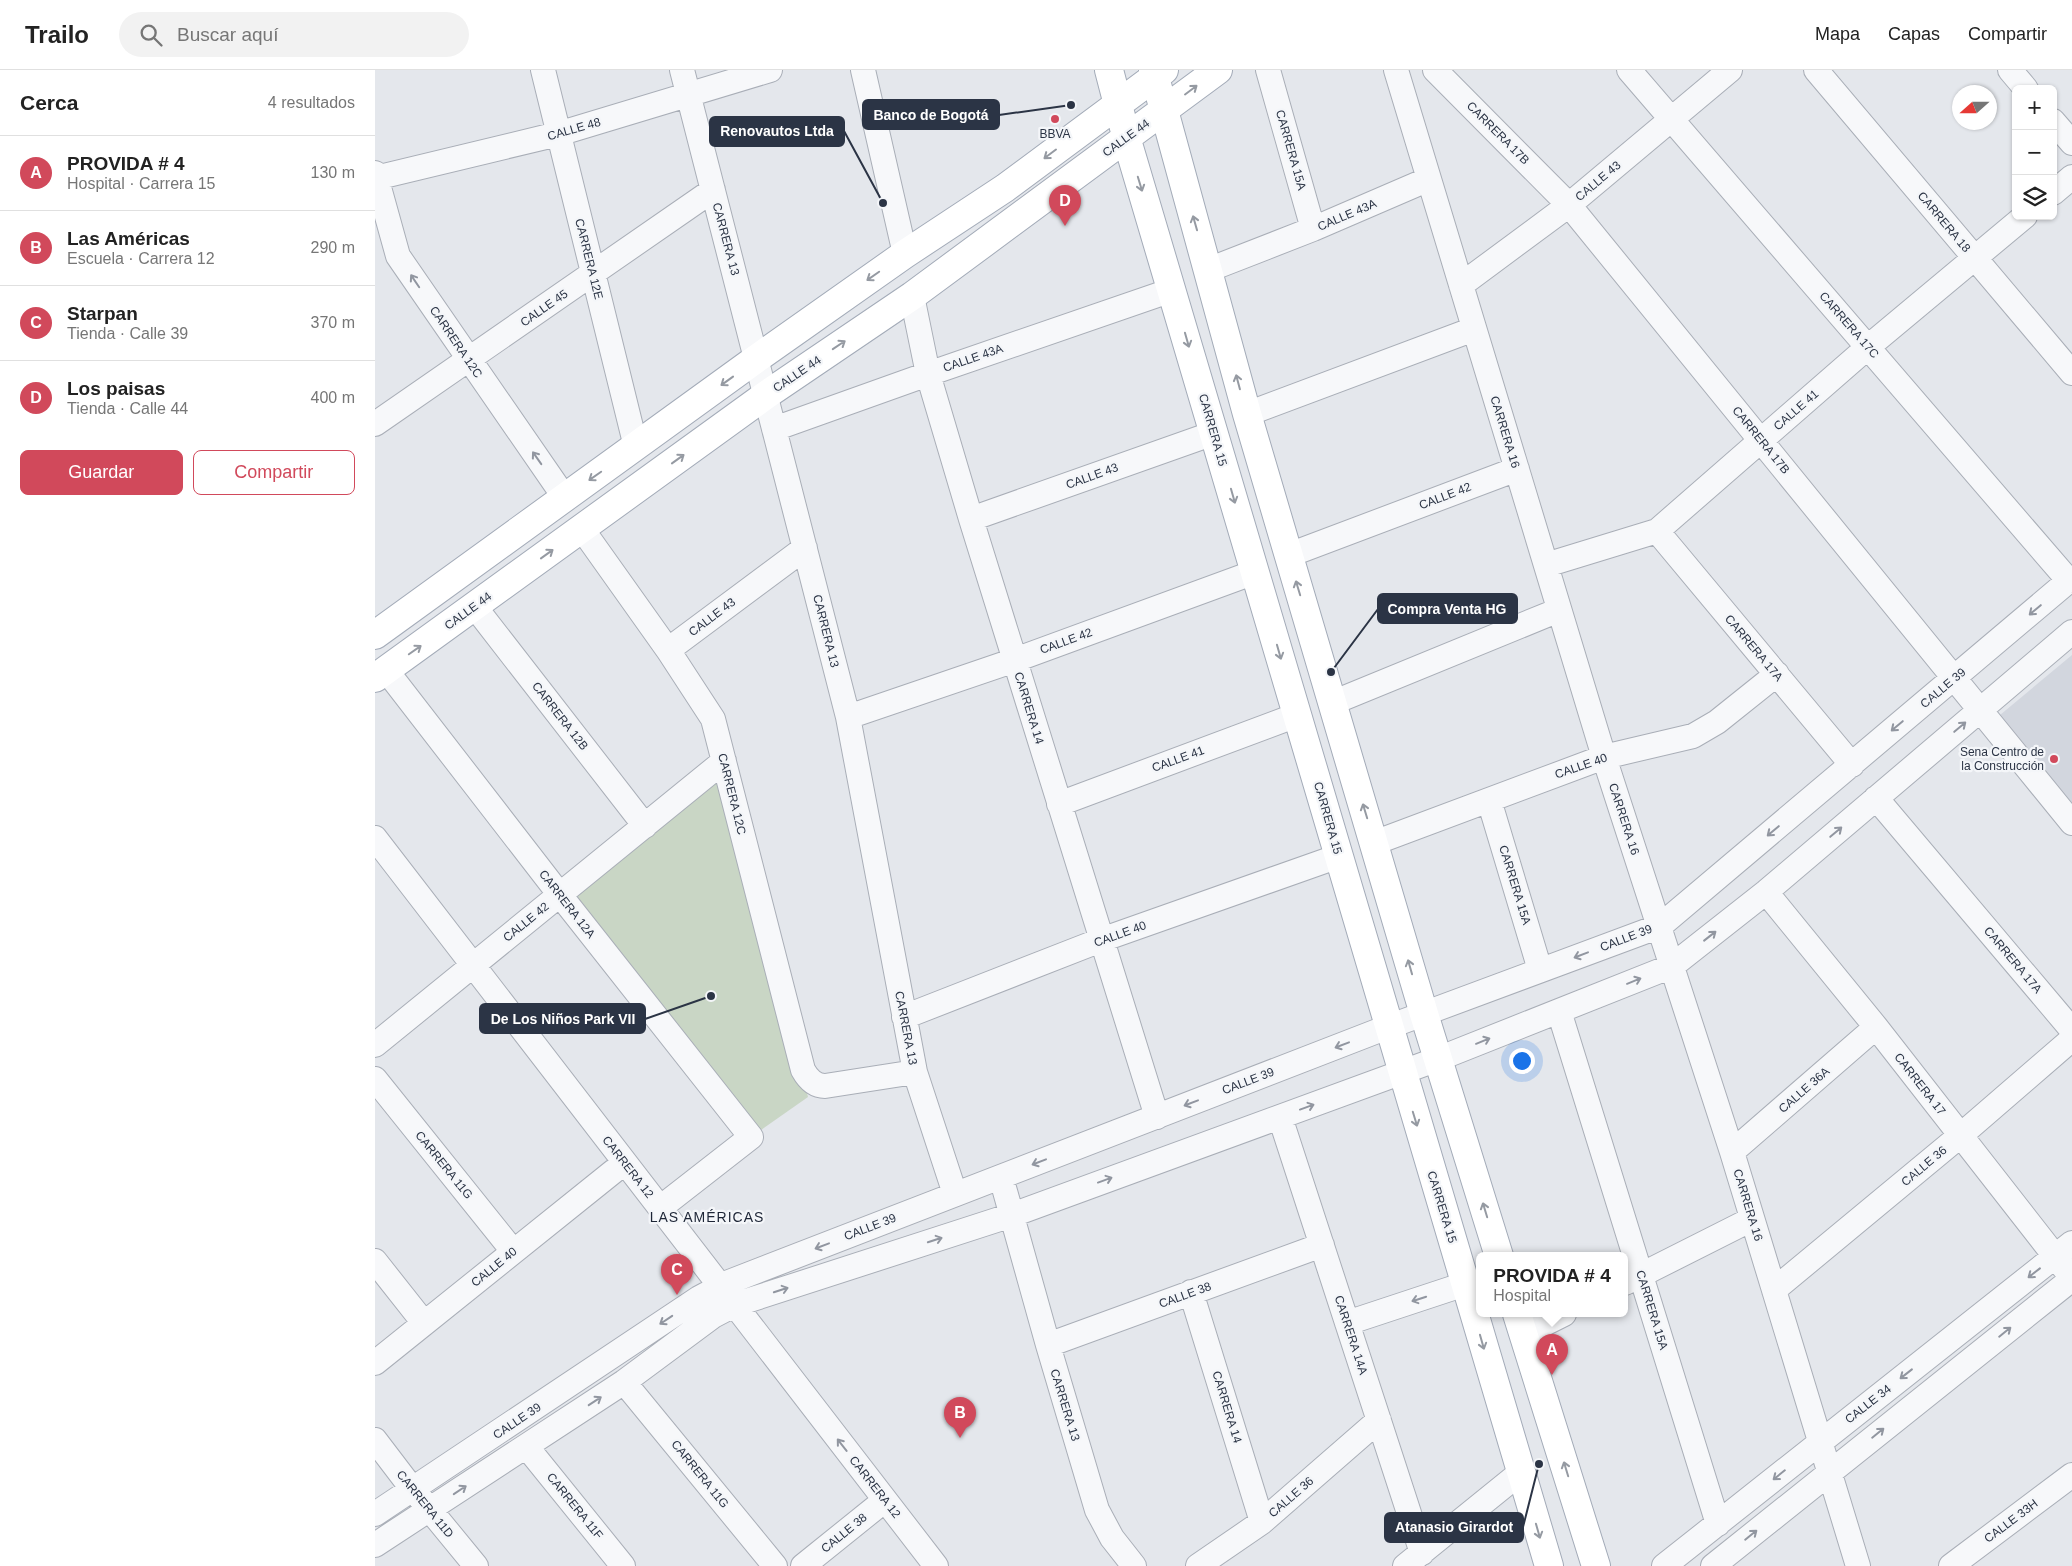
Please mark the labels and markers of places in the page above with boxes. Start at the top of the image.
callout: Banco de Bogotá [863,100,999,129]
marker: BBVA [1049,113,1061,125]
callout: Renovautos Ltda [710,117,844,146]
place label: BBVA [1039,127,1071,141]
pin: D [1049,185,1081,226]
callout: Compra Venta HG [1378,594,1517,623]
place label: Sena Centro de la Construcción [1960,745,2044,773]
marker: Sena Centro de la Construcción [2048,753,2060,765]
callout: De Los Niños Park VII [480,1004,645,1033]
pin: C [661,1254,693,1295]
pin: A [1536,1334,1568,1375]
pin: B [944,1397,976,1438]
callout: Atanasio Girardot [1385,1513,1523,1542]

